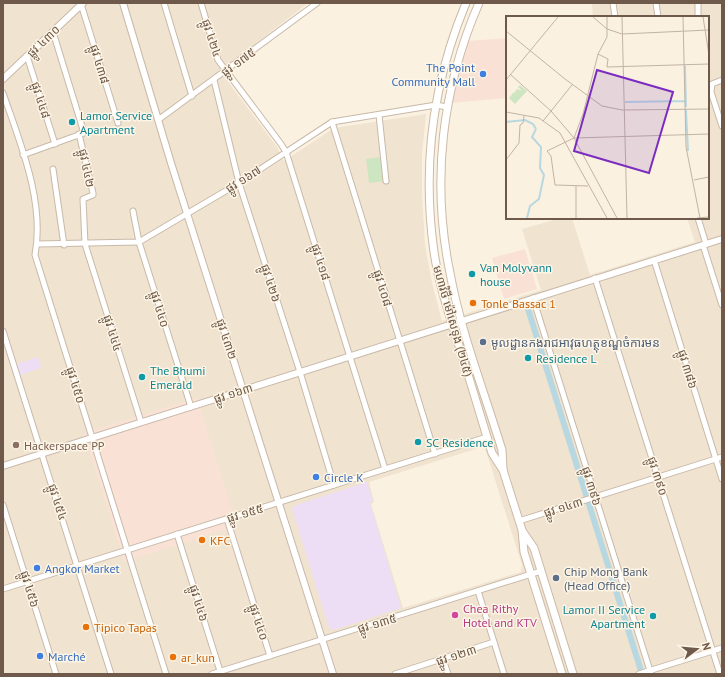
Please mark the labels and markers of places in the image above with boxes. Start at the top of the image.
place label: The Point Community Mall [392,60,475,89]
marker: The Point Community Mall [478,69,488,79]
place label: Lamor Service Apartment [80,108,152,137]
marker: Lamor Service Apartment [67,117,77,127]
place label: Van Molyvann house [479,260,552,289]
marker: Van Molyvann house [467,269,477,279]
place label: Tonle Bassac 1 [481,296,556,311]
marker: Tonle Bassac 1 [468,298,478,308]
place label: មូលដ្ឋានកងរាជអាវុធហត្ថុខណ្ឌចំការមន [491,335,660,353]
marker: មូលដ្ឋានកងរាជអាវុធហត្ថុខណ្ឌចំការមន [478,337,488,347]
place label: Residence L [536,351,597,366]
marker: Residence L [523,353,533,363]
place label: The Bhumi Emerald [150,363,206,392]
marker: The Bhumi Emerald [137,372,147,382]
place label: SC Residence [426,435,493,450]
marker: SC Residence [413,437,423,447]
place label: Hackerspace PP [24,438,105,453]
marker: Hackerspace PP [11,440,21,450]
place label: Circle K [324,470,364,485]
marker: Circle K [311,472,321,482]
place label: KFC [210,533,231,548]
marker: KFC [197,535,207,545]
place label: Angkor Market [45,561,120,576]
marker: Angkor Market [32,563,42,573]
place label: Chip Mong Bank (Head Office) [564,564,648,593]
marker: Chip Mong Bank (Head Office) [551,573,561,583]
place label: Chea Rithy Hotel and KTV [463,601,537,630]
place label: Lamor II Service Apartment [563,602,645,631]
marker: Chea Rithy Hotel and KTV [450,610,460,620]
marker: Lamor II Service Apartment [648,611,658,621]
place label: Tipico Tapas [94,620,157,635]
marker: Tipico Tapas [81,622,91,632]
place label: Marché [48,649,86,664]
place label: ar_kun [181,650,215,665]
marker: Marché [35,651,45,661]
marker: ar_kun [168,652,178,662]

